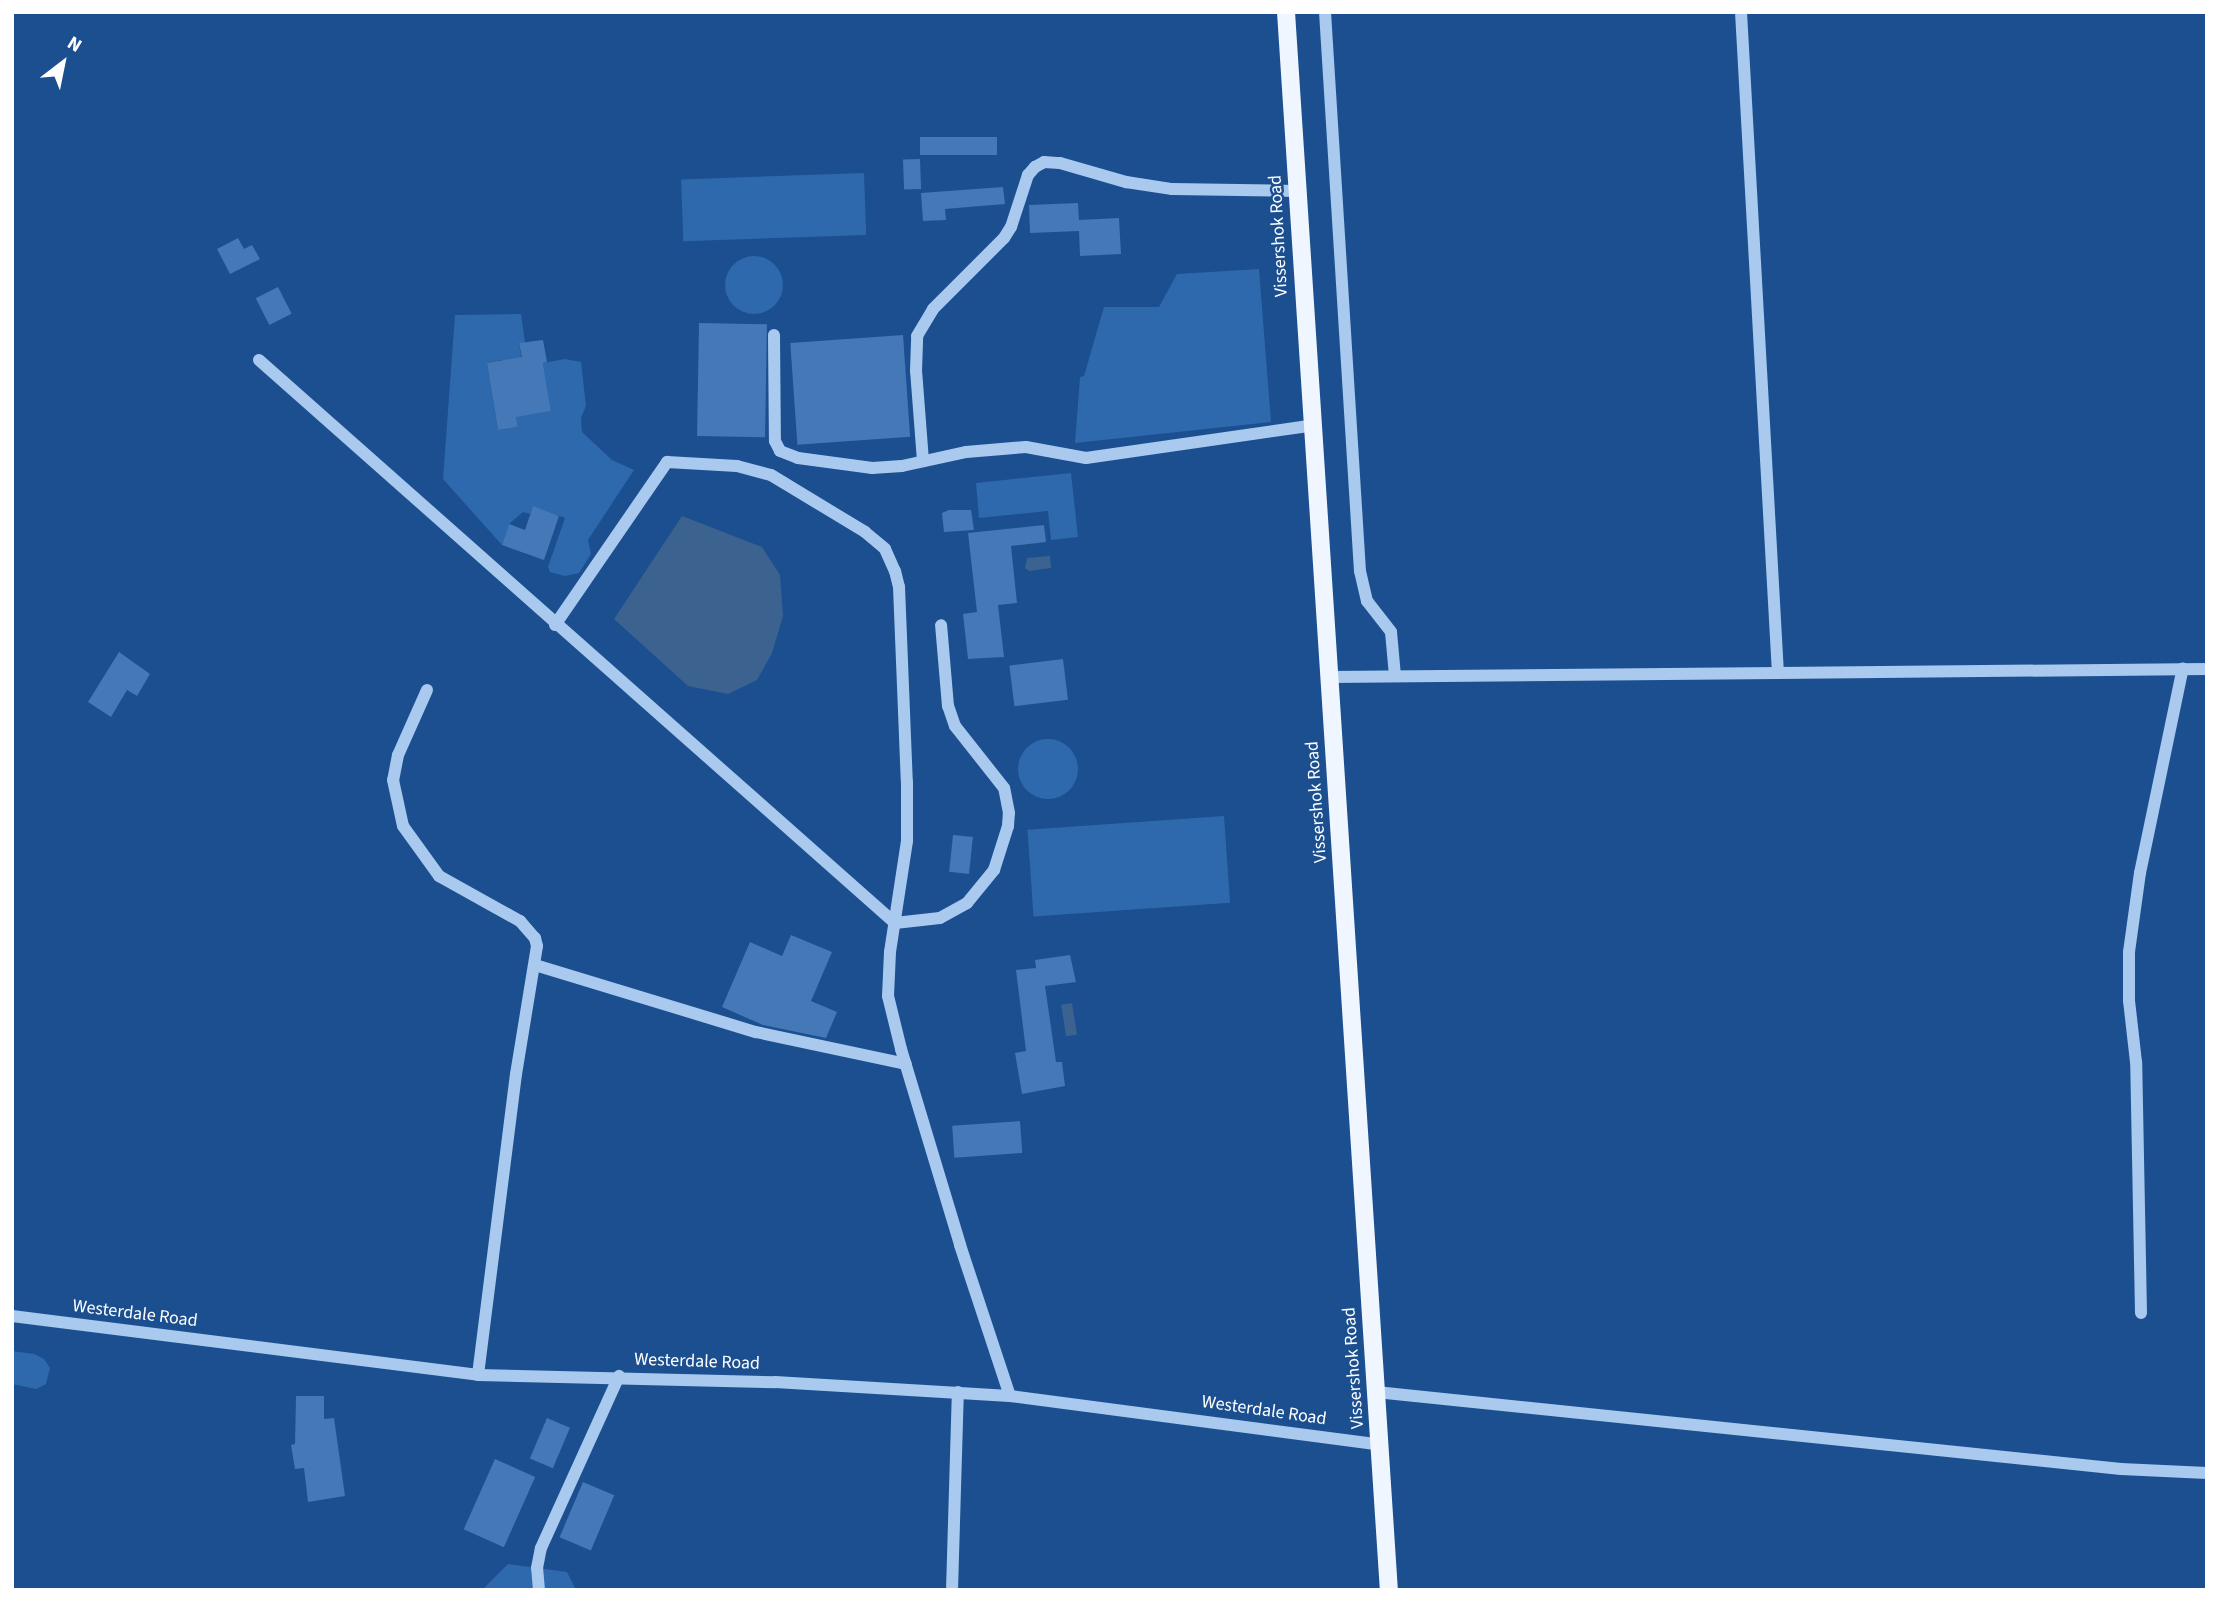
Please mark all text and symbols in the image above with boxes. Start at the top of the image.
north arrow [28,28,98,98]
text: N [62,30,87,60]
street label: Vissershok Road [1265,174,1293,298]
street label: Vissershok Road [1302,740,1332,864]
street label: Westerdale Road [71,1296,199,1332]
street label: Vissershok Road [1339,1306,1369,1430]
street label: Westerdale Road [634,1349,760,1375]
street label: Westerdale Road [1200,1392,1328,1430]

